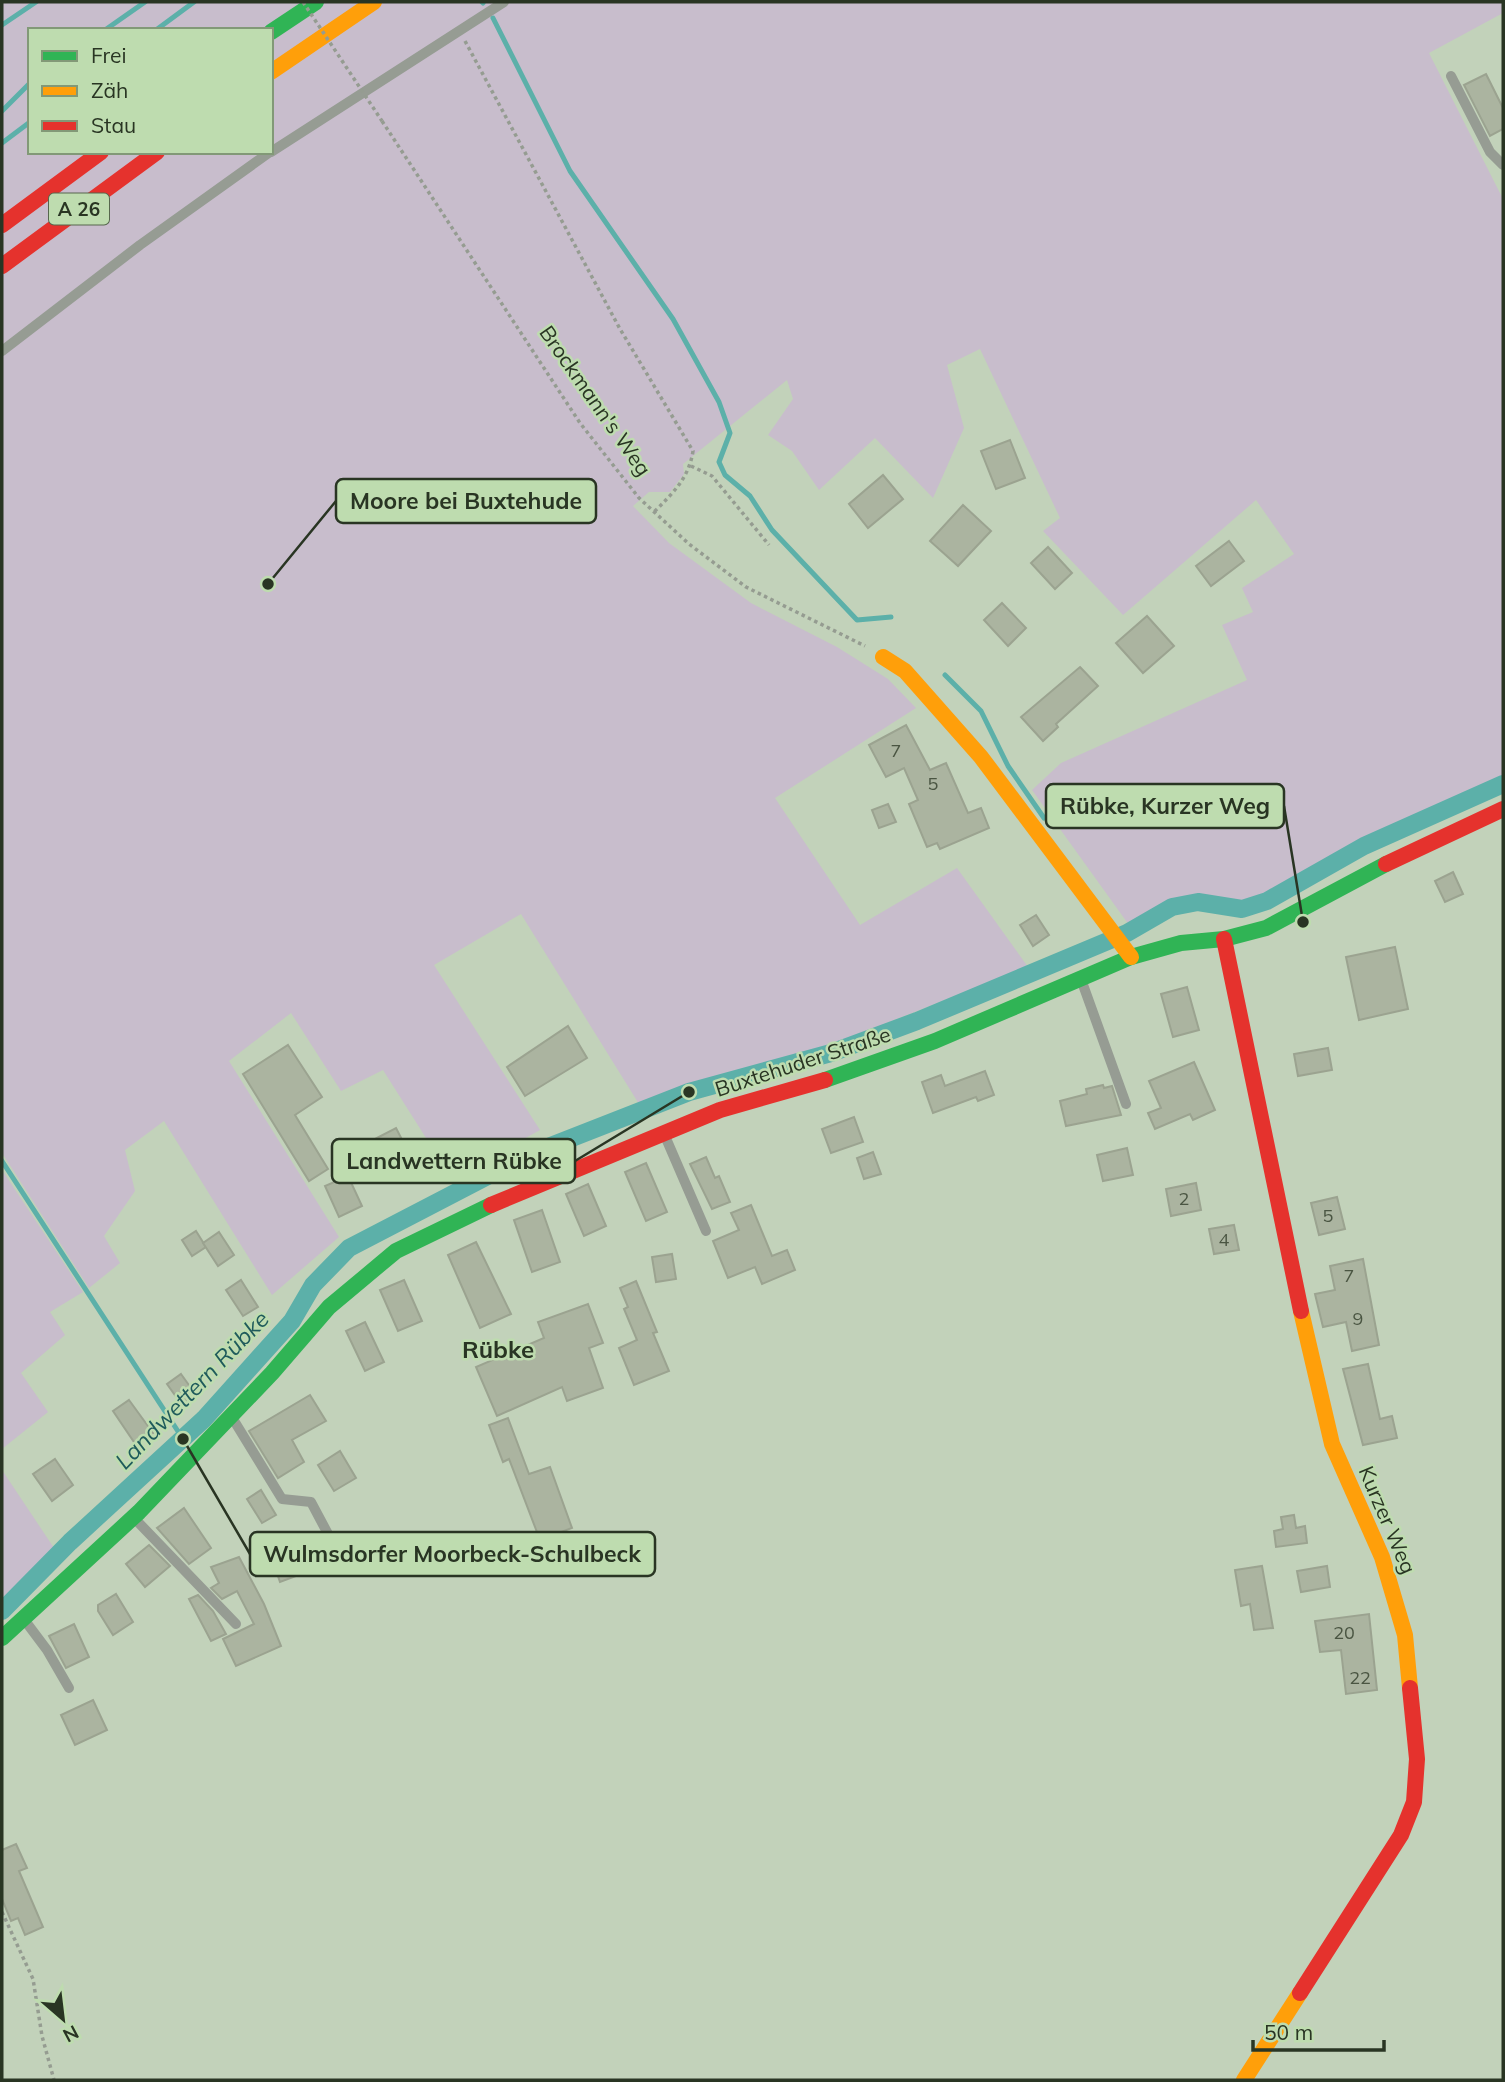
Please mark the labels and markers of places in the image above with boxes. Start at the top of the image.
callout: Moore bei Buxtehude [336,479,596,523]
callout: Rübke, Kurzer Weg [1046,784,1284,828]
callout: Landwettern Rübke [332,1139,575,1183]
callout: Wulmsdorfer Moorbeck-Schulbeck [250,1532,655,1576]

